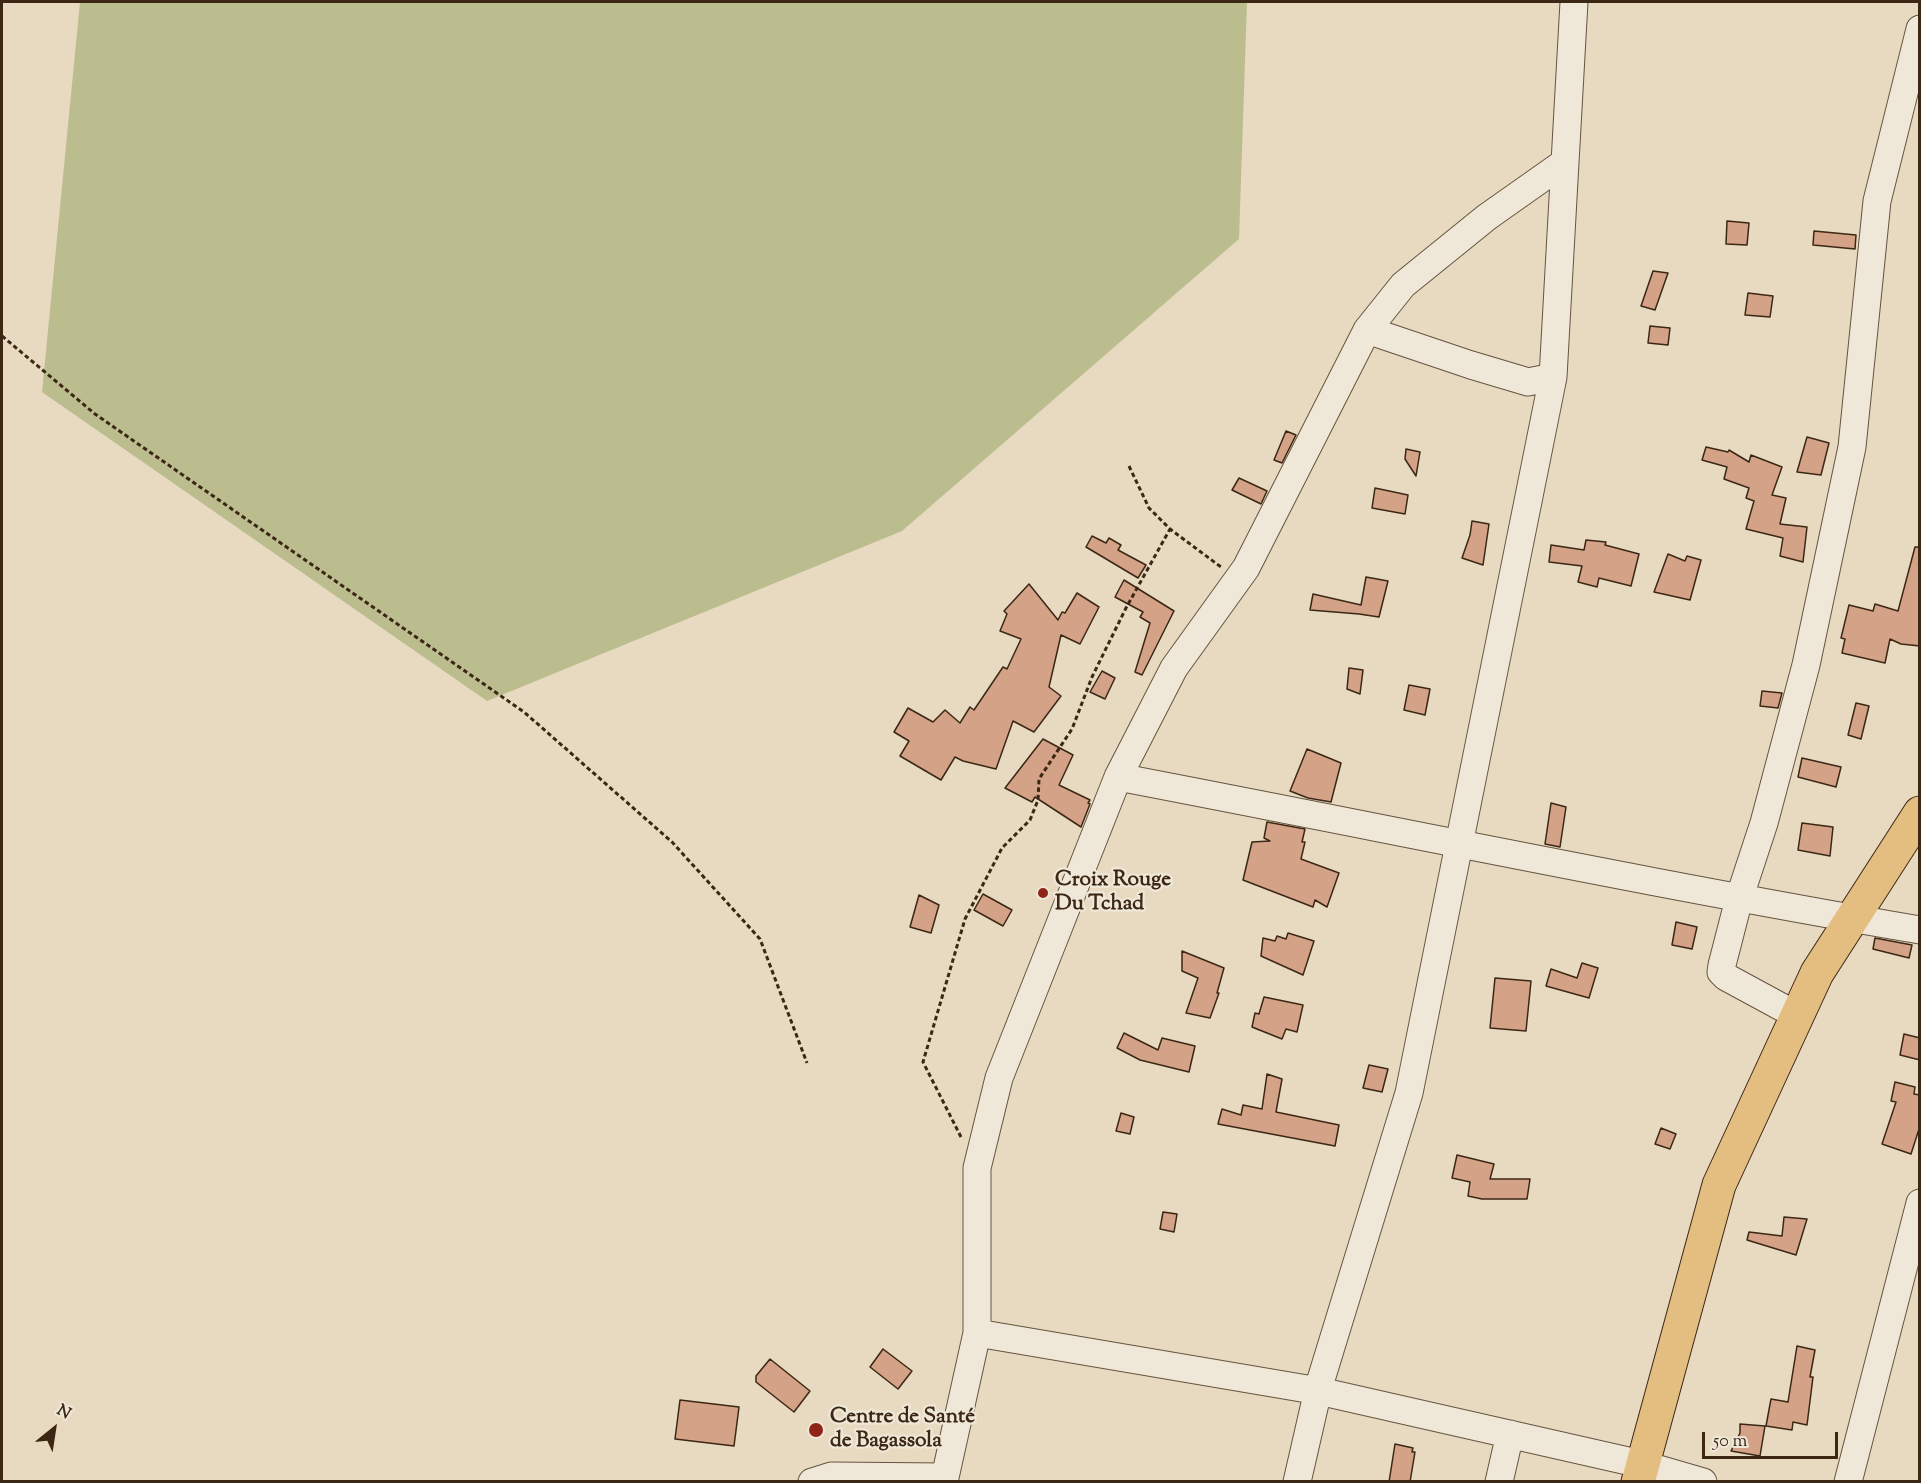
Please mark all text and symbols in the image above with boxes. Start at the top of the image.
place label: Croix Rouge Du Tchad [1055,868,1171,918]
marker: Croix Rouge Du Tchad [1036,886,1050,900]
north arrow [24,1399,84,1459]
text: N [52,1400,75,1426]
place label: Centre de Santé de Bagassola [830,1405,975,1455]
scale bar [1705,1420,1842,1458]
marker: Centre de Santé de Bagassola [807,1421,825,1439]
text: 50 m [1713,1429,1747,1455]

